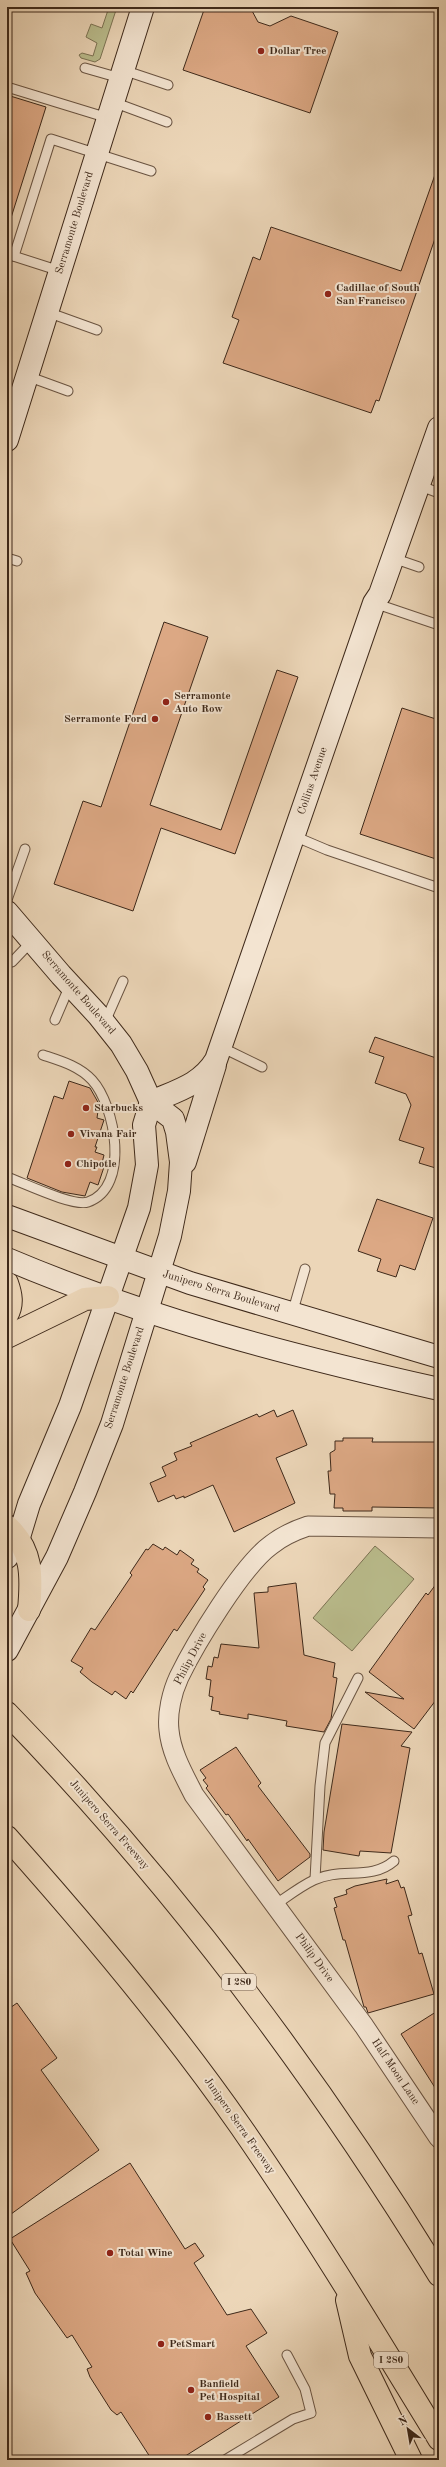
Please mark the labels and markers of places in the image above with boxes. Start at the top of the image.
marker: Dollar Tree [256,46,266,56]
place label: Dollar Tree [269,46,326,57]
place label: Cadillac of South San Francisco [336,283,420,307]
marker: Cadillac of South San Francisco [323,289,333,299]
place label: Serramonte Auto Row [174,691,231,715]
marker: Serramonte Auto Row [161,697,171,707]
place label: Serramonte Ford [64,714,147,725]
marker: Serramonte Ford [150,714,160,724]
marker: Starbucks [81,1103,91,1113]
place label: Starbucks [94,1103,143,1114]
marker: Vivana Fair [66,1129,76,1139]
place label: Vivana Fair [79,1129,137,1140]
marker: Chipotle [63,1159,73,1169]
place label: Chipotle [76,1159,117,1170]
marker: Total Wine [105,2248,115,2258]
place label: Total Wine [118,2248,172,2259]
marker: PetSmart [156,2339,166,2349]
place label: PetSmart [169,2339,215,2350]
place label: Banfield Pet Hospital [199,2379,261,2403]
marker: Banfield Pet Hospital [186,2385,196,2395]
marker: Bassett [203,2412,213,2422]
place label: Bassett [216,2412,252,2423]

